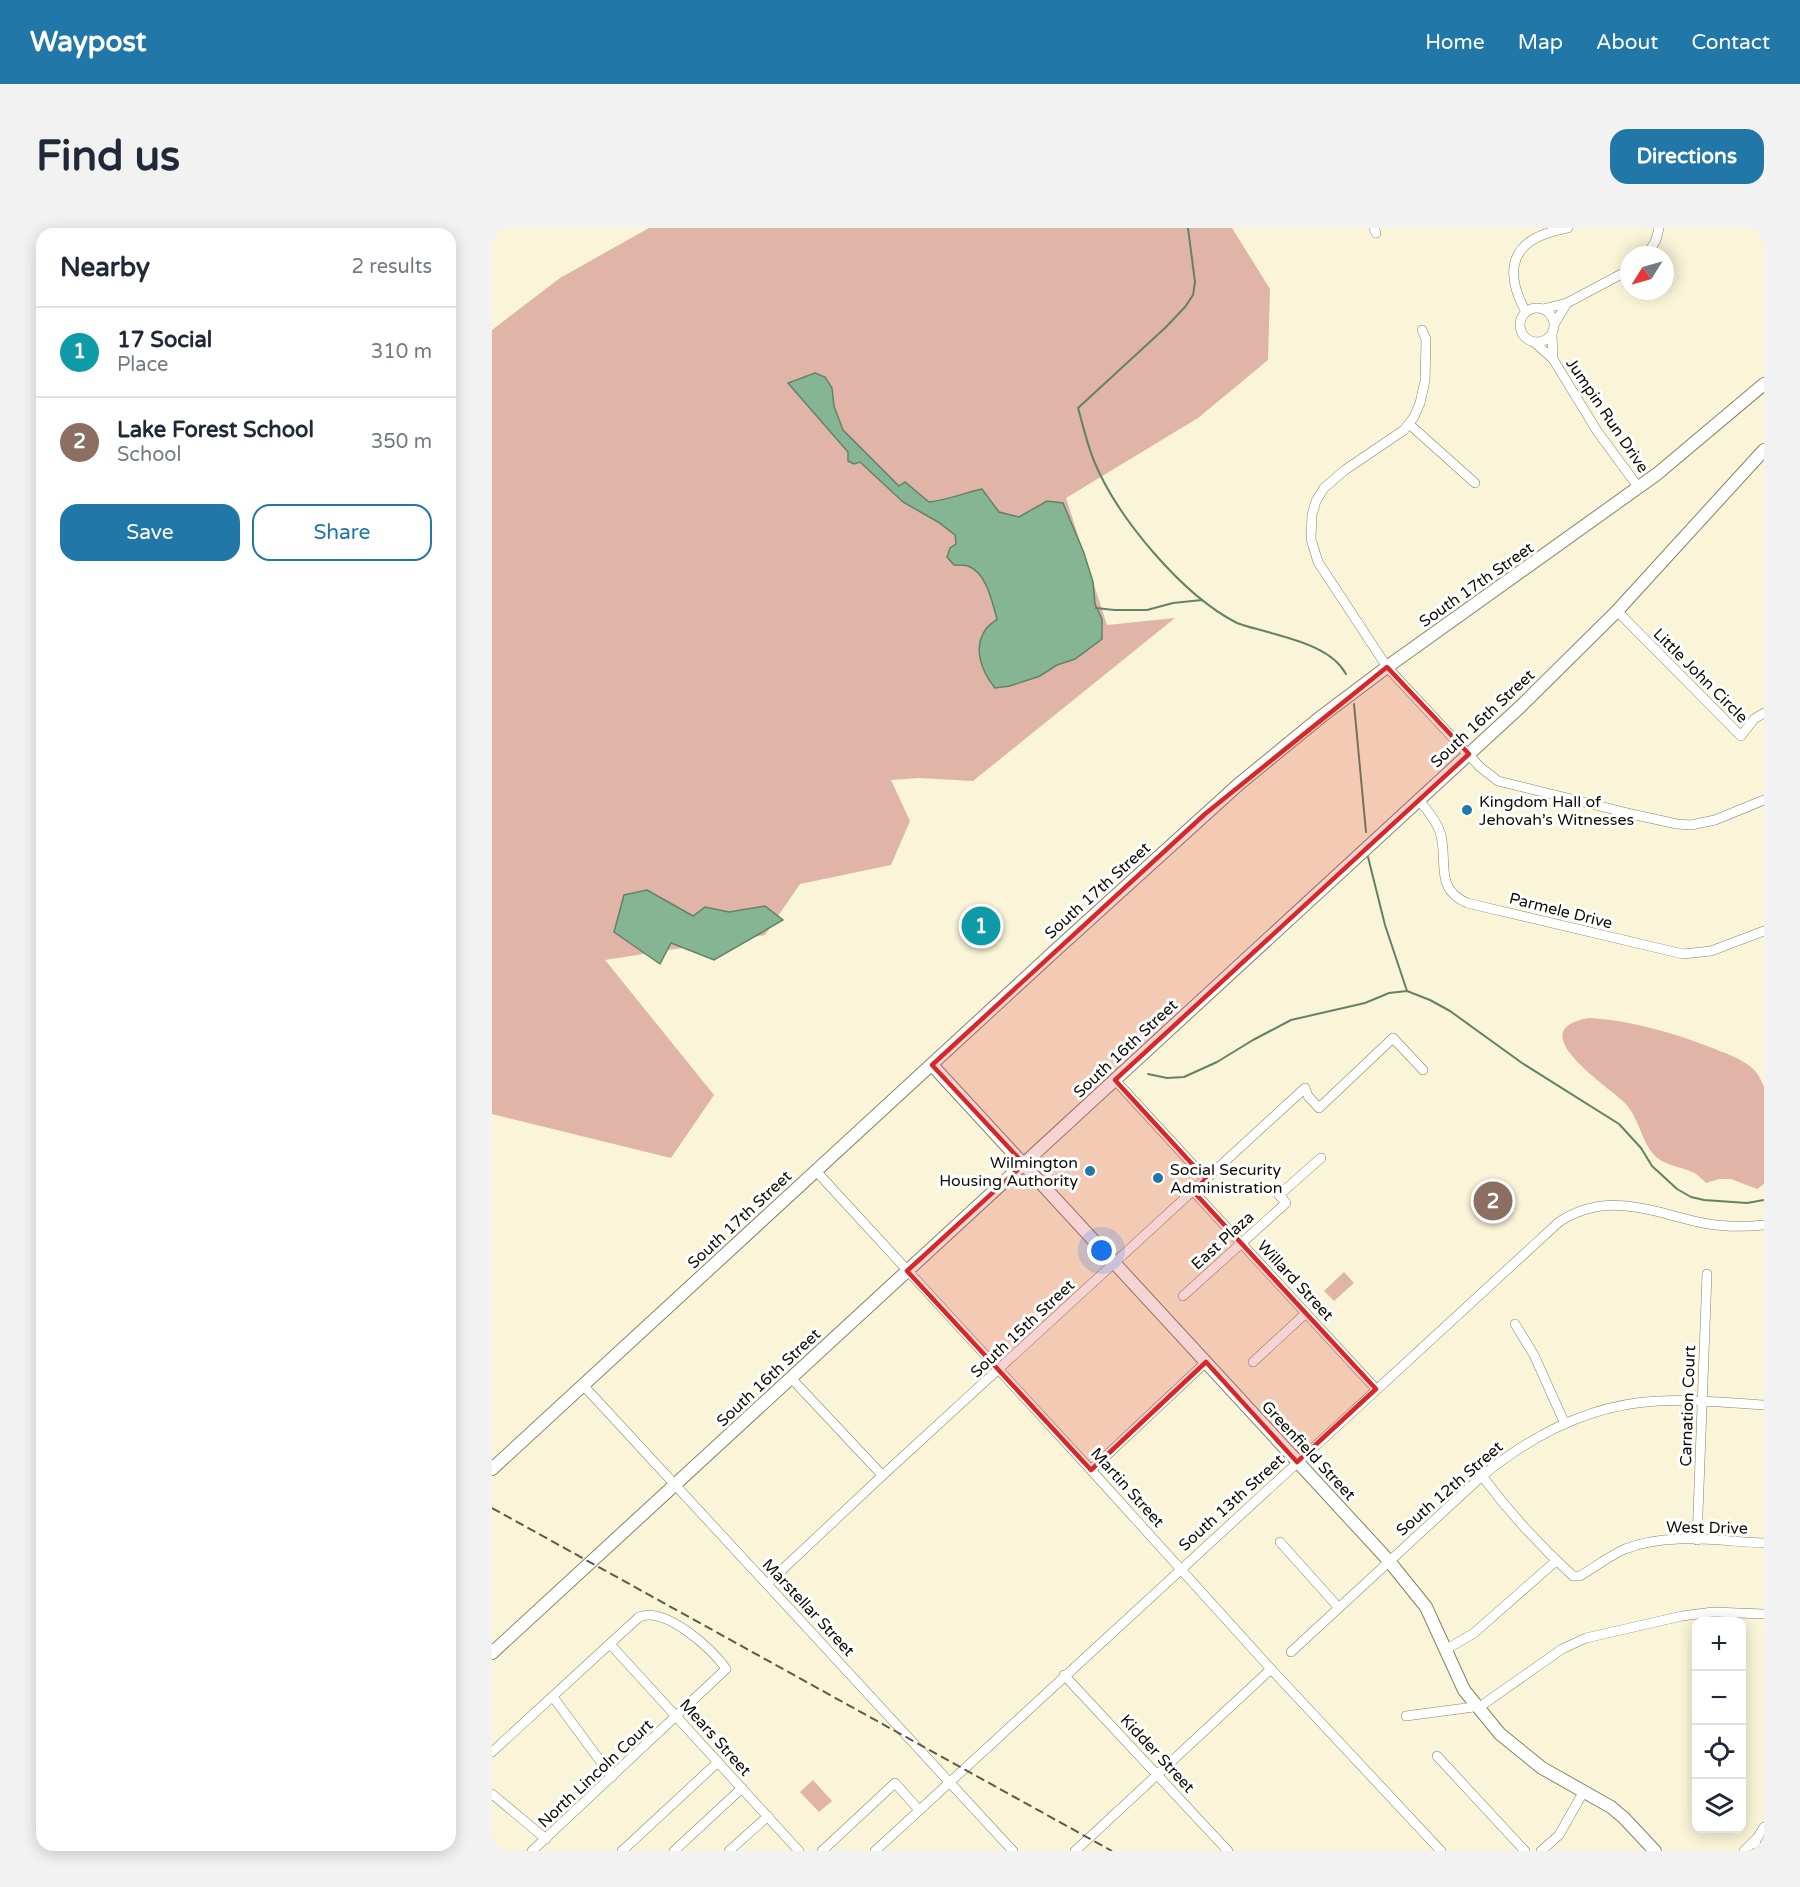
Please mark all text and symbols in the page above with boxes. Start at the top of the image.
text: Waypost [30,25,146,59]
text: Home [1425,30,1485,55]
text: Map [1518,30,1563,55]
text: About [1596,30,1658,55]
text: Contact [1691,30,1770,55]
button: Directions [1610,129,1764,184]
text: Find us [36,131,180,182]
north arrow [1620,246,1674,300]
text: Nearby [60,252,150,283]
text: 2 results [352,255,432,279]
text: 17 Social [117,327,212,353]
text: 1 [73,340,86,364]
text: 310 m [371,340,432,364]
text: Place [117,353,168,377]
street label: Jumpin Run Drive [1561,354,1653,477]
text: Lake Forest School [117,417,314,443]
text: 2 [73,430,86,454]
text: 350 m [371,430,432,454]
text: School [117,443,181,467]
button: Save [60,504,240,561]
button: Share [252,504,432,561]
street label: South 17th Street [1415,538,1538,632]
street label: Little John Circle [1649,624,1752,727]
street label: South 16th Street [1426,665,1539,772]
place label: Kingdom Hall of Jehovah’s Witnesses [1479,792,1634,830]
marker: Kingdom Hall of Jehovah’s Witnesses [1460,803,1474,817]
street label: South 17th Street [1041,838,1155,943]
street label: Parmele Drive [1507,888,1615,933]
pin: 1 [962,904,1000,948]
street label: South 16th Street [1069,995,1182,1102]
place label: Wilmington Housing Authority [939,1153,1078,1191]
place label: Social Security Administration [1170,1160,1282,1198]
marker: Wilmington Housing Authority [1083,1164,1097,1178]
street label: South 17th Street [683,1166,796,1273]
marker: Social Security Administration [1151,1171,1165,1185]
pin: 2 [1474,1178,1512,1224]
street label: East Plaza [1187,1207,1258,1274]
your location [1087,1236,1116,1265]
street label: Willard Street [1253,1236,1338,1325]
street label: South 15th Street [966,1275,1079,1382]
street label: South 16th Street [712,1324,825,1431]
street label: Carnation Court [1676,1345,1700,1467]
street label: Greenfield Street [1257,1397,1360,1505]
street label: South 12th Street [1392,1437,1507,1541]
street label: Martin Street [1086,1444,1168,1532]
street label: South 13th Street [1175,1450,1289,1555]
street label: West Drive [1666,1517,1748,1539]
street label: Marstellar Street [758,1555,859,1661]
map controls [1692,1617,1746,1833]
button: + [1692,1617,1746,1671]
button: − [1692,1671,1746,1725]
street label: Mears Street [675,1695,755,1780]
street label: Kidder Street [1116,1710,1199,1797]
street label: North Lincoln Court [534,1715,657,1832]
button: locate [1692,1725,1746,1779]
button: layers [1692,1779,1746,1833]

